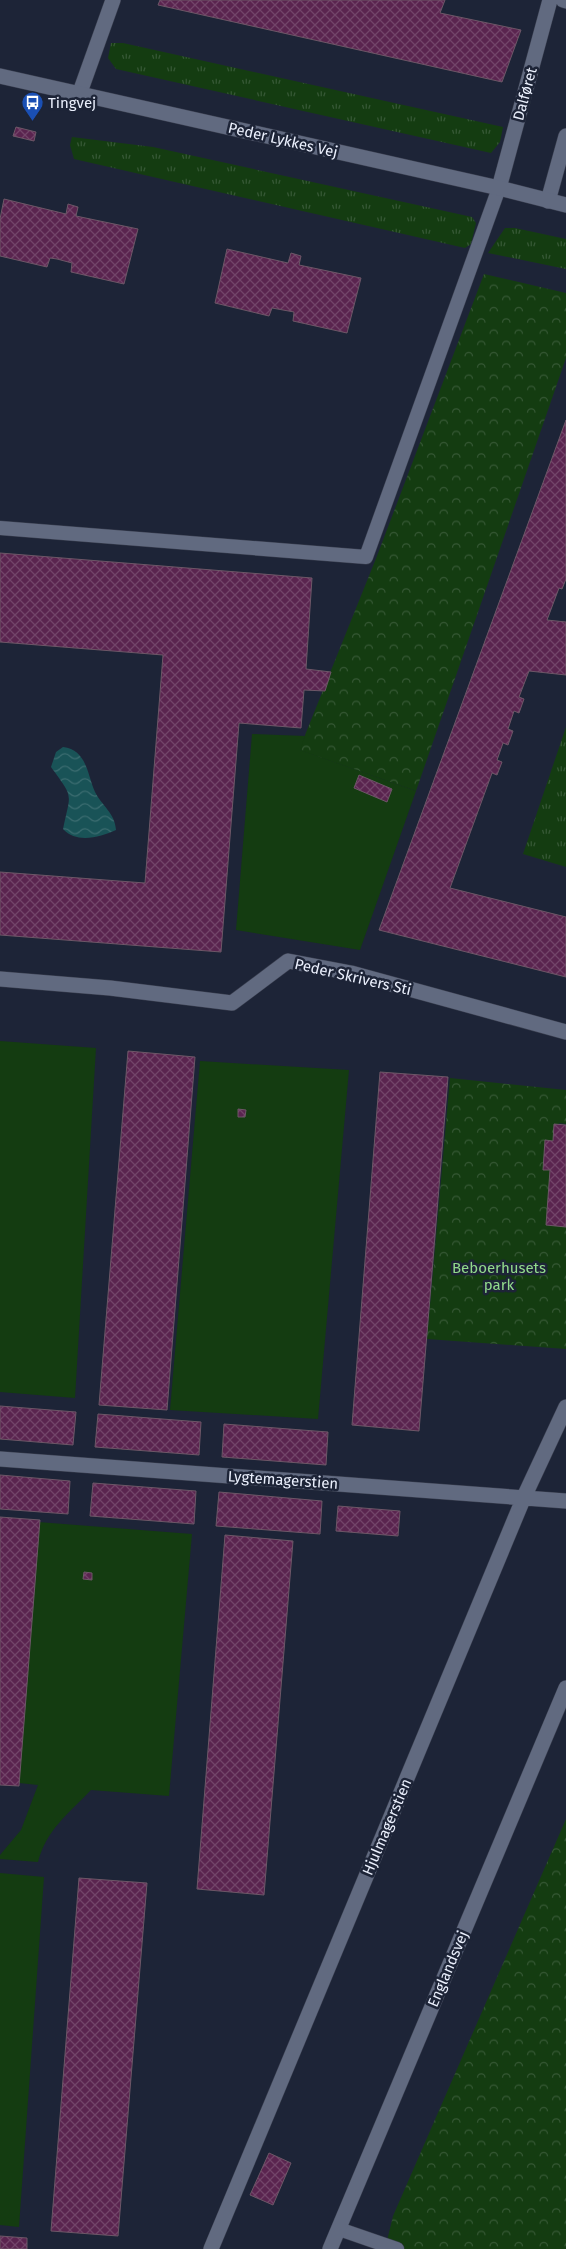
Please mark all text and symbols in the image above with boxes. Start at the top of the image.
street label: Dalføret [509,65,541,123]
bus stop icon: Tingvej [20,91,44,122]
place label: Tingvej [48,94,96,112]
street label: Peder Lykkes Vej [226,119,340,161]
street label: Peder Skrivers Sti [293,955,413,999]
park label: Beboerhusets park [452,1259,546,1294]
street label: Lygtemagerstien [227,1467,339,1493]
street label: Hjulmagerstien [359,1776,415,1878]
street label: Englandsvej [424,1928,472,2010]

